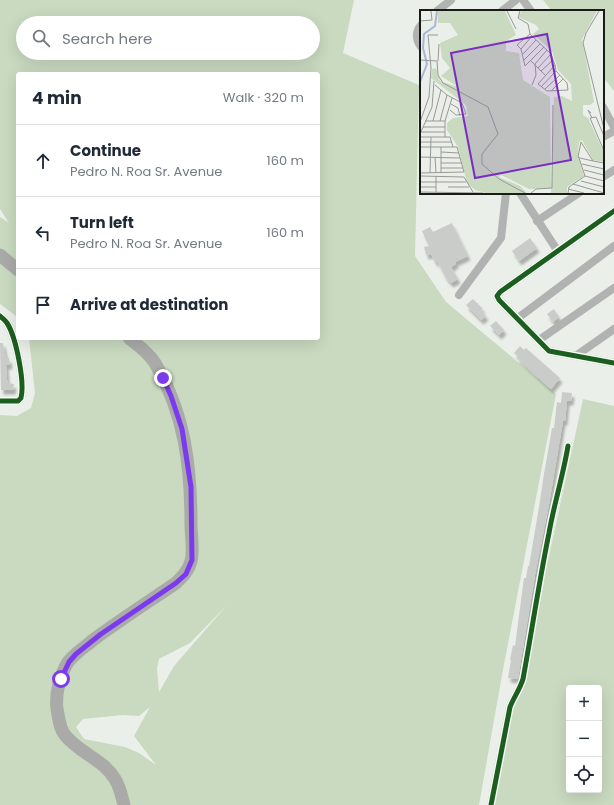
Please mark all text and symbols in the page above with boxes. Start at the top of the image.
inset map [420,10,604,194]
search box [16,16,320,60]
icon: search [30,27,52,49]
text: Search here [62,28,152,49]
text: 4 min [32,86,82,110]
text: Walk · 320 m [223,88,304,107]
text: Continue [70,140,141,161]
icon: ahead [32,150,54,172]
text: 160 m [267,151,304,170]
text: Pedro N. Roa Sr. Avenue [70,162,222,181]
text: Turn left [70,212,134,233]
icon: left [32,222,54,244]
text: 160 m [267,223,304,242]
text: Pedro N. Roa Sr. Avenue [70,234,222,253]
icon: arrive [32,294,54,316]
text: Arrive at destination [70,294,228,315]
route end [154,369,172,387]
route start [52,670,70,688]
map controls [566,685,602,793]
button: + [566,685,602,721]
button: − [566,721,602,757]
button: locate [566,757,602,793]

